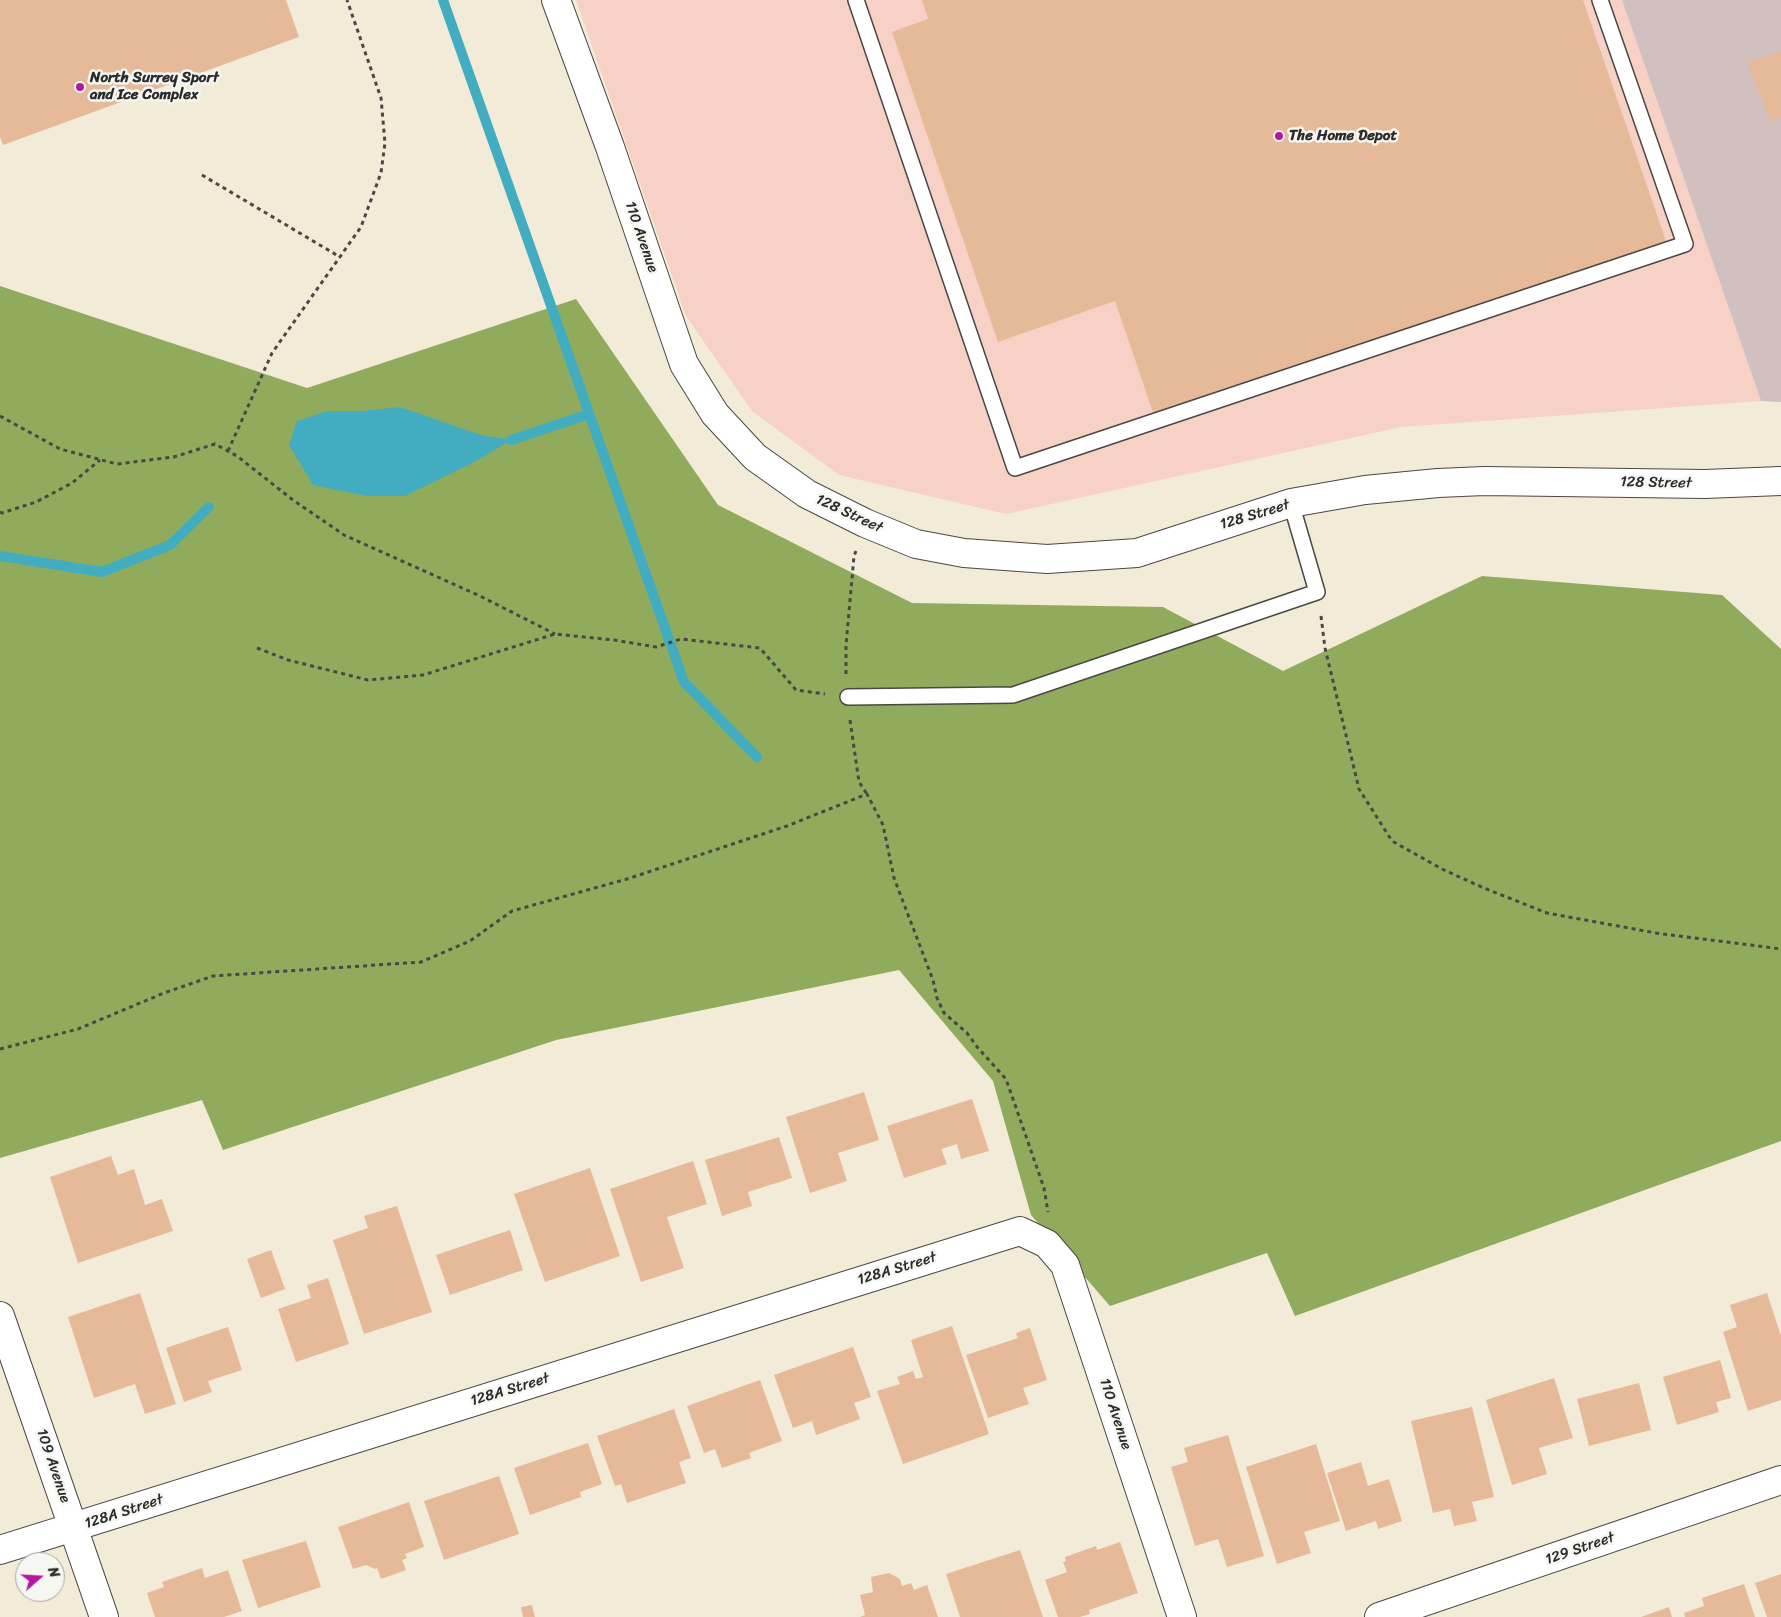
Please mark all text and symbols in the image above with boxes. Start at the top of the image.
place label: North Surrey Sport and Ice Complex [90,69,219,104]
marker: North Surrey Sport and Ice Complex [74,81,86,93]
place label: The Home Depot [1289,127,1397,145]
marker: The Home Depot [1273,130,1285,142]
street label: 110 Avenue [620,199,662,275]
street label: 128 Street [1620,473,1692,493]
street label: 128 Street [813,491,885,537]
street label: 128 Street [1218,496,1292,534]
street label: 128A Street [855,1248,939,1290]
street label: 128A Street [468,1369,552,1411]
street label: 110 Avenue [1095,1376,1135,1452]
street label: 109 Avenue [32,1427,74,1505]
street label: 128A Street [82,1491,166,1533]
street label: 129 Street [1543,1529,1617,1569]
north arrow [15,1552,65,1602]
text: N [40,1564,67,1581]

